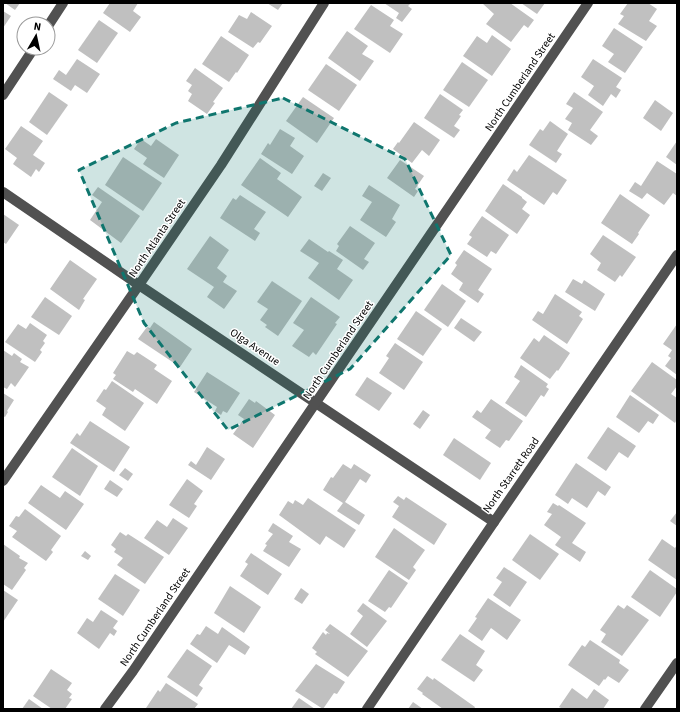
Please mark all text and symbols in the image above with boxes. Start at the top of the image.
north arrow [16,16,56,56]
text: N [33,19,42,35]
street label: North Cumberland Street [481,30,559,134]
street label: North Atlanta Street [125,196,189,280]
street label: North Cumberland Street [299,298,377,402]
street label: Olga Avenue [227,325,283,369]
street label: North Starrett Road [479,434,543,516]
street label: North Cumberland Street [116,565,194,669]

